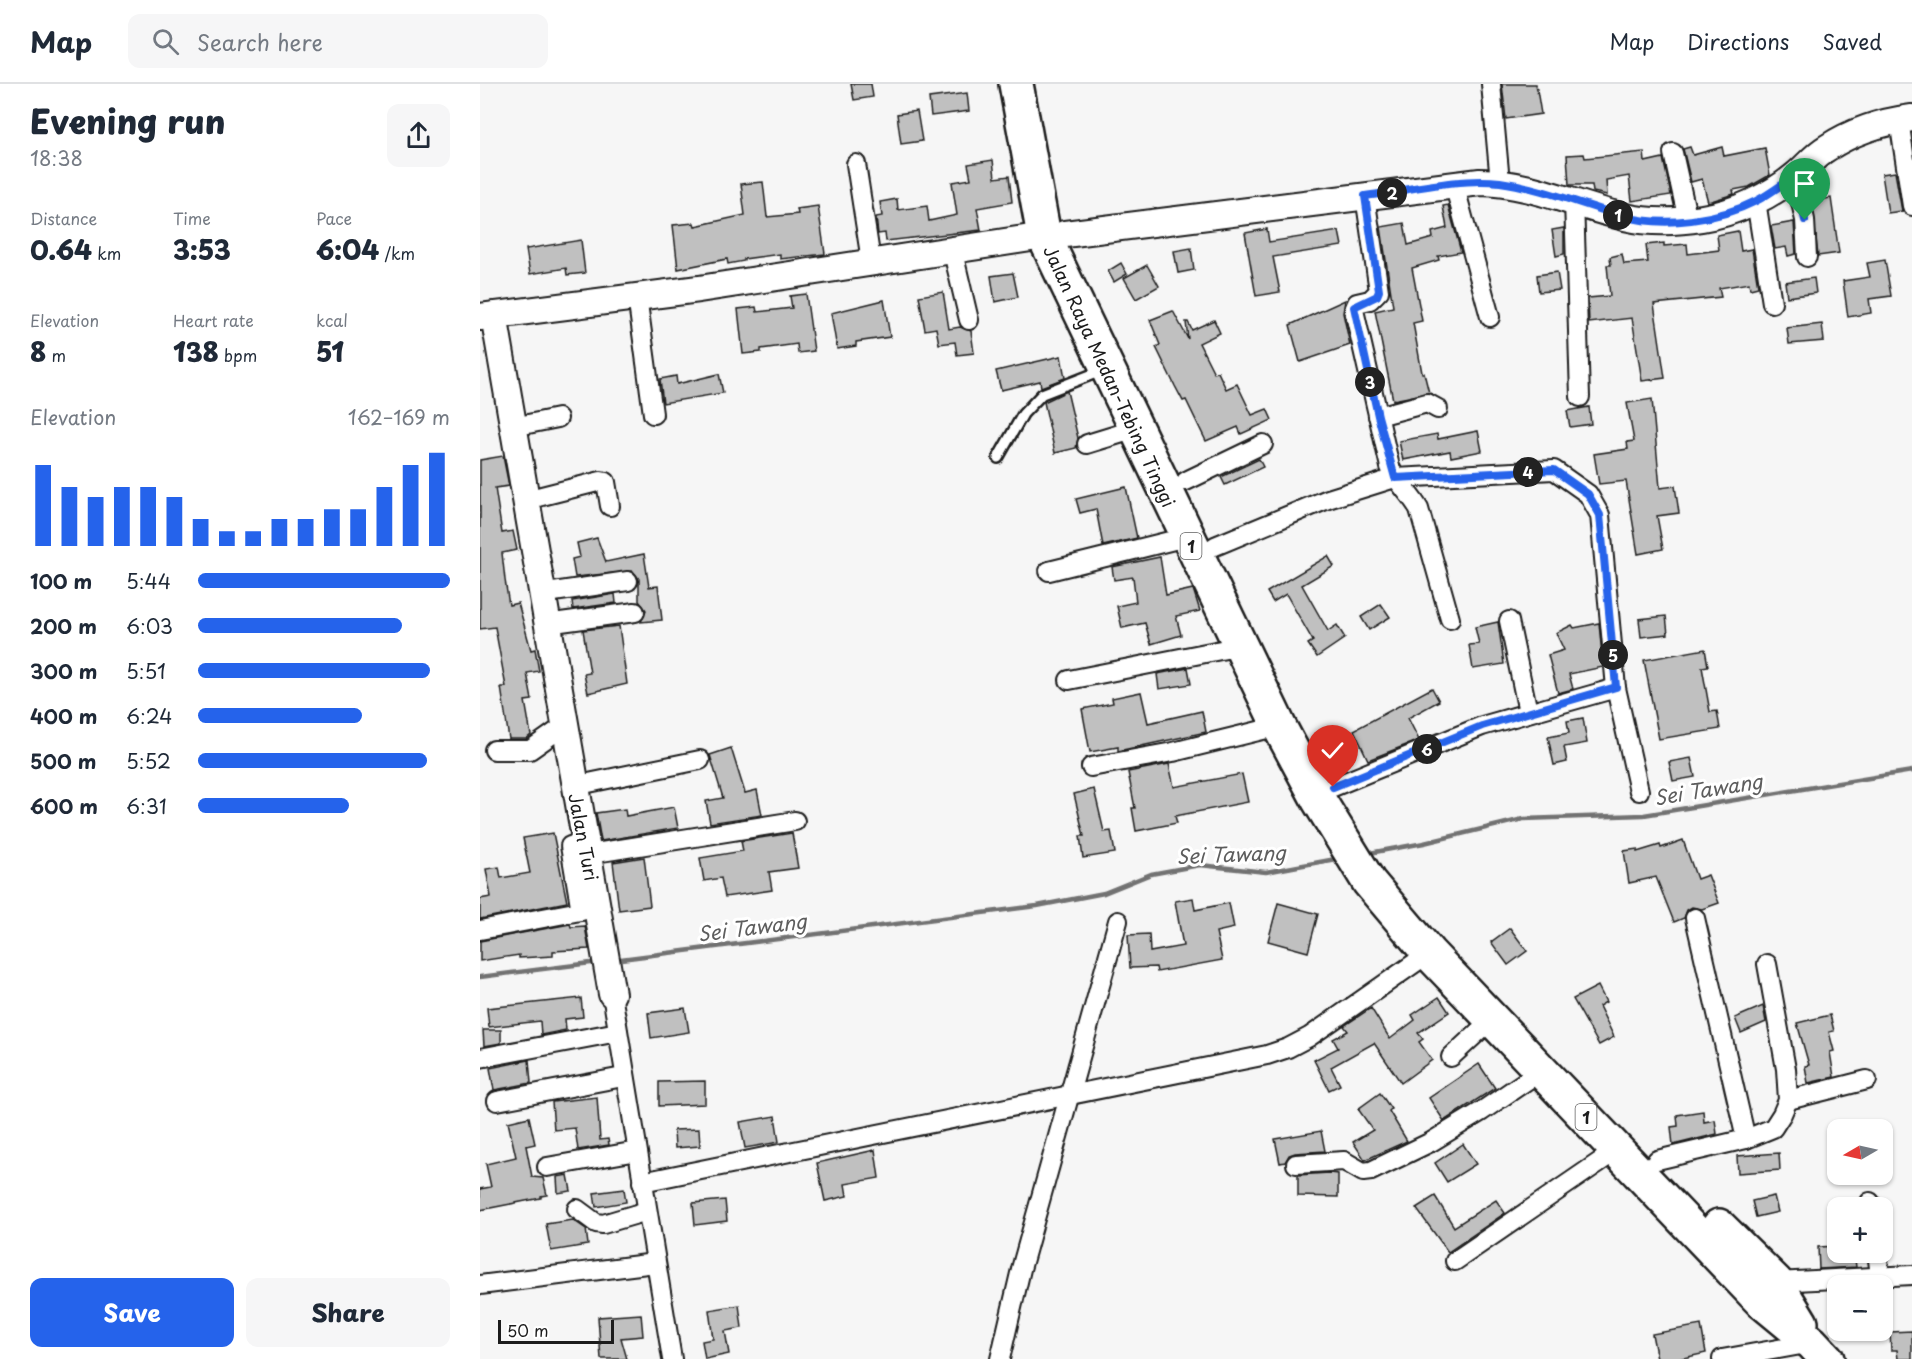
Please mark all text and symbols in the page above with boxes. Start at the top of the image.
search box [128,14,548,68]
text: Map [30,20,92,63]
icon: search [149,25,182,58]
text: Search here [197,25,323,58]
text: Map [1609,25,1654,57]
text: Directions [1687,25,1789,57]
text: Saved [1822,25,1882,57]
text: Evening run [30,95,225,145]
button: share [387,104,450,167]
text: 18:38 [30,143,83,173]
pin [1779,158,1830,220]
icon: arrive [1788,167,1821,200]
pin: 2 [1377,178,1407,208]
text: 2 [1386,181,1398,205]
pin: 1 [1603,200,1633,230]
text: 1 [1614,203,1622,227]
text: Distance [30,206,97,230]
text: Time [173,206,211,230]
text: Pace [316,206,352,230]
text: 0.64 [30,230,92,269]
text: 3:53 [173,230,231,269]
text: 6:04 [316,230,379,269]
text: km [92,241,121,265]
text: /km [379,241,415,265]
street label: Jalan Raya Medan-Tebing Tinggi [1037,241,1183,511]
text: Elevation [30,308,99,332]
text: Heart rate [173,308,254,332]
text: kcal [316,308,348,332]
text: 8 [30,332,46,371]
text: 138 [173,332,219,371]
text: 51 [316,332,344,371]
text: m [46,343,66,367]
text: bpm [219,343,257,367]
pin: 3 [1355,367,1385,397]
text: 3 [1365,370,1375,394]
text: Elevation [30,402,116,432]
text: 162–169 m [348,402,450,432]
pin: 4 [1513,457,1543,487]
text: 4 [1523,460,1533,484]
road number: 1 [1180,533,1202,559]
text: 100 m [30,566,92,596]
text: 5:44 [126,566,171,596]
text: 200 m [30,611,97,641]
text: 6:03 [126,611,173,641]
pin: 5 [1598,640,1628,670]
text: 5 [1608,643,1618,667]
text: 300 m [30,656,98,686]
text: 5:51 [126,656,166,686]
text: 400 m [30,701,98,731]
text: 6:24 [126,701,173,731]
pin [1307,725,1358,787]
icon: check [1316,734,1349,767]
pin: 6 [1412,734,1442,764]
text: 6 [1421,737,1433,761]
text: 500 m [30,746,97,776]
text: 5:52 [126,746,171,776]
water label: Sei Tawang [1652,765,1766,812]
text: 600 m [30,791,98,821]
text: 6:31 [126,791,167,821]
street label: Jalan Turi [562,791,606,883]
water label: Sei Tawang [1176,837,1287,871]
water label: Sei Tawang [696,905,809,949]
road number: 1 [1576,1104,1596,1130]
north arrow [1827,1119,1893,1185]
map controls [1827,1119,1893,1341]
button: + [1827,1197,1893,1263]
button: − [1827,1275,1893,1341]
button: Save [30,1278,234,1347]
button: Share [246,1278,450,1347]
scale bar [498,1317,614,1344]
text: 50 m [507,1318,548,1342]

